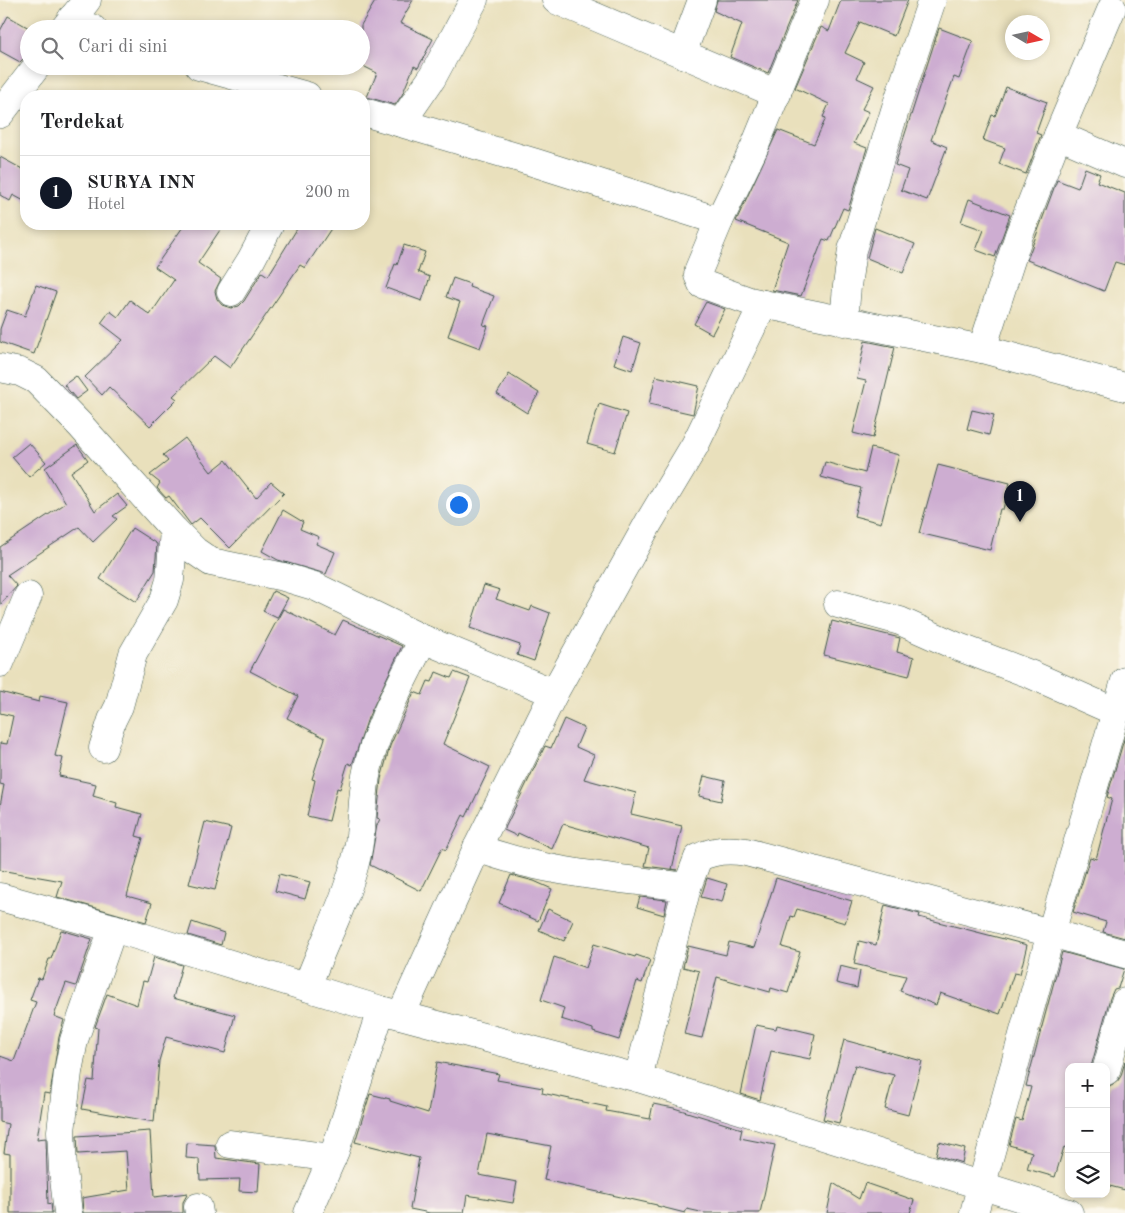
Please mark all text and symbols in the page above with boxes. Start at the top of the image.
north arrow [1005,15,1050,60]
search box [20,20,370,75]
icon: search [38,34,66,62]
text: Cari di sini [78,38,168,57]
text: Terdekat [40,112,124,133]
text: SURYA INN [87,174,195,193]
text: 1 [51,185,61,201]
text: 200 m [305,185,350,201]
text: Hotel [87,197,125,213]
pin: 1 [1004,481,1036,522]
your location [446,492,472,518]
map controls [1065,1063,1110,1198]
button: + [1065,1063,1110,1108]
button: − [1065,1108,1110,1153]
button: layers [1065,1153,1110,1198]

